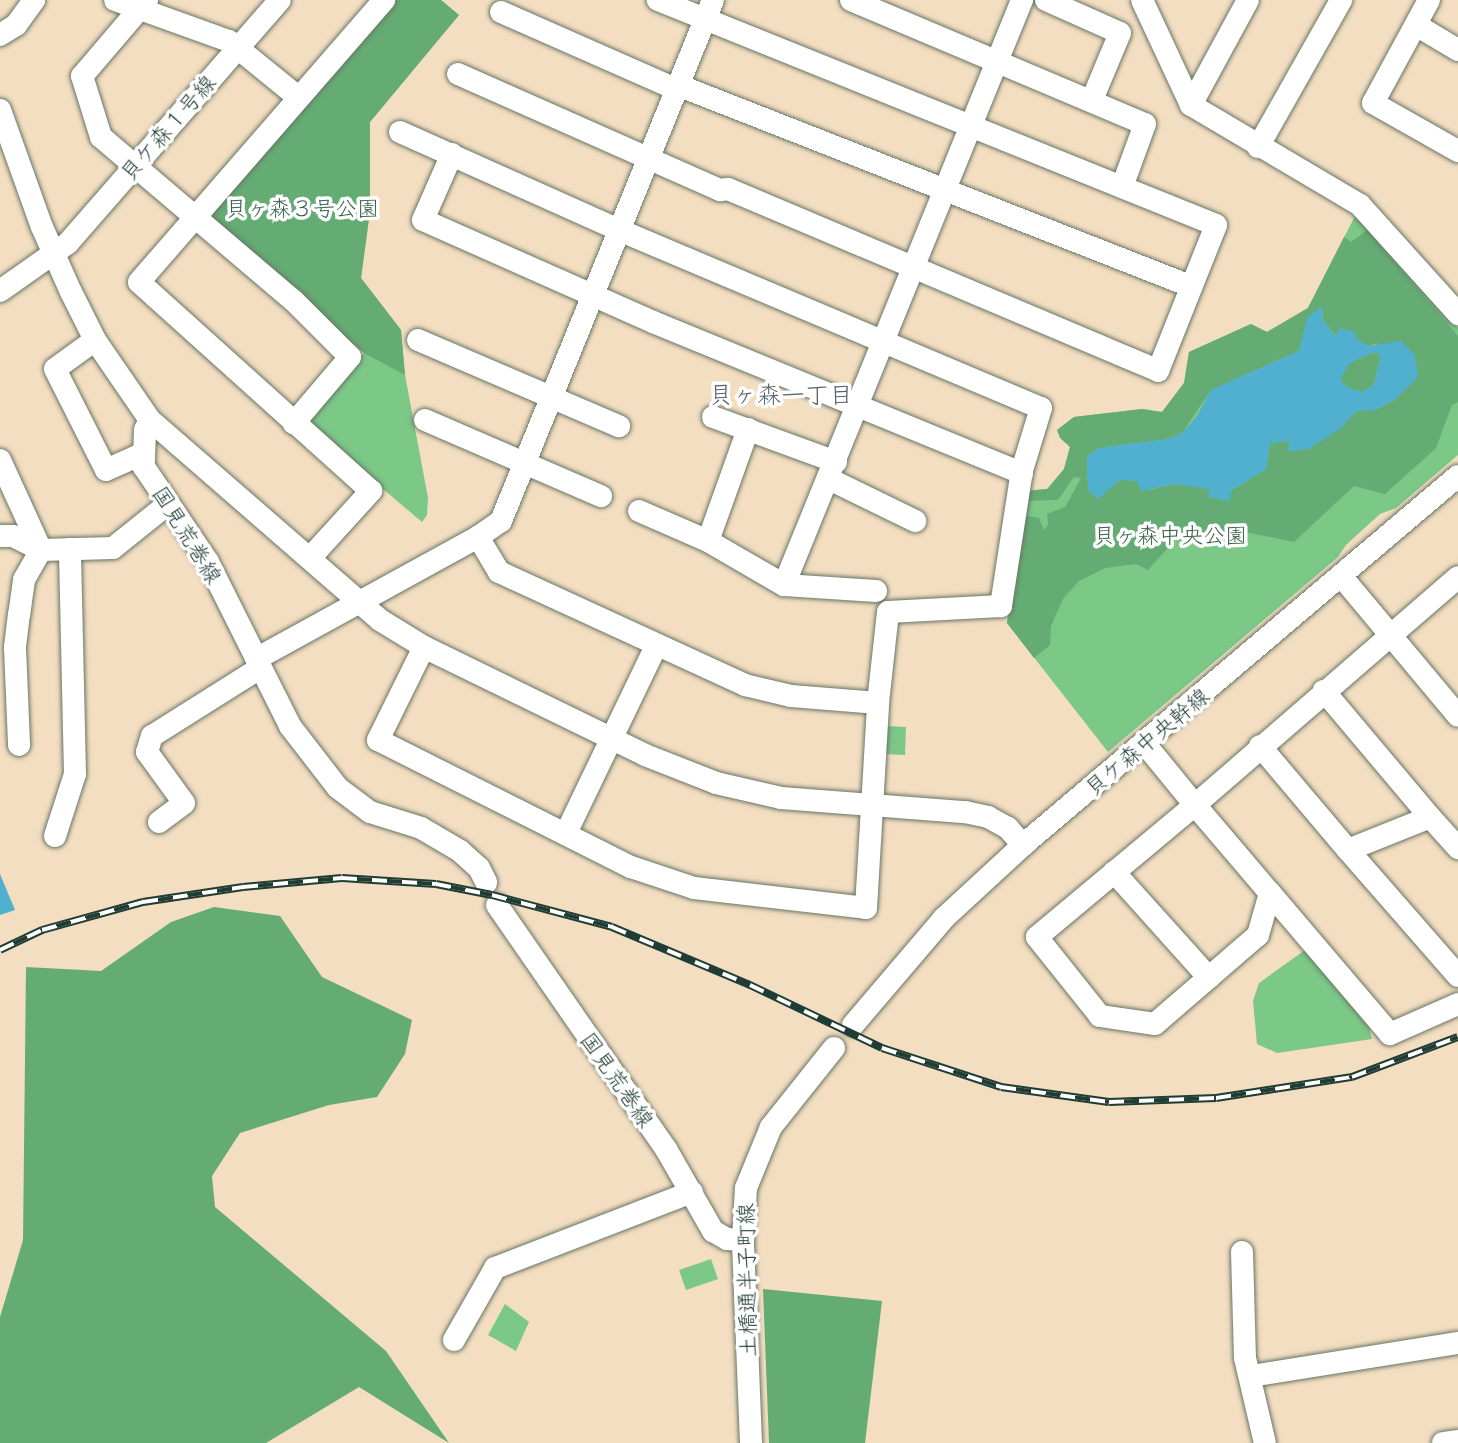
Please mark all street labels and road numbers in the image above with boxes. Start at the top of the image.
street label: 貝ケ森１号線 [115,70,221,186]
street label: 国見荒巻線 [147,481,227,589]
street label: 貝ケ森中央幹線 [1080,682,1214,802]
street label: 国見荒巻線 [575,1027,659,1133]
street label: 土橋通半子町線 [732,1203,762,1357]

